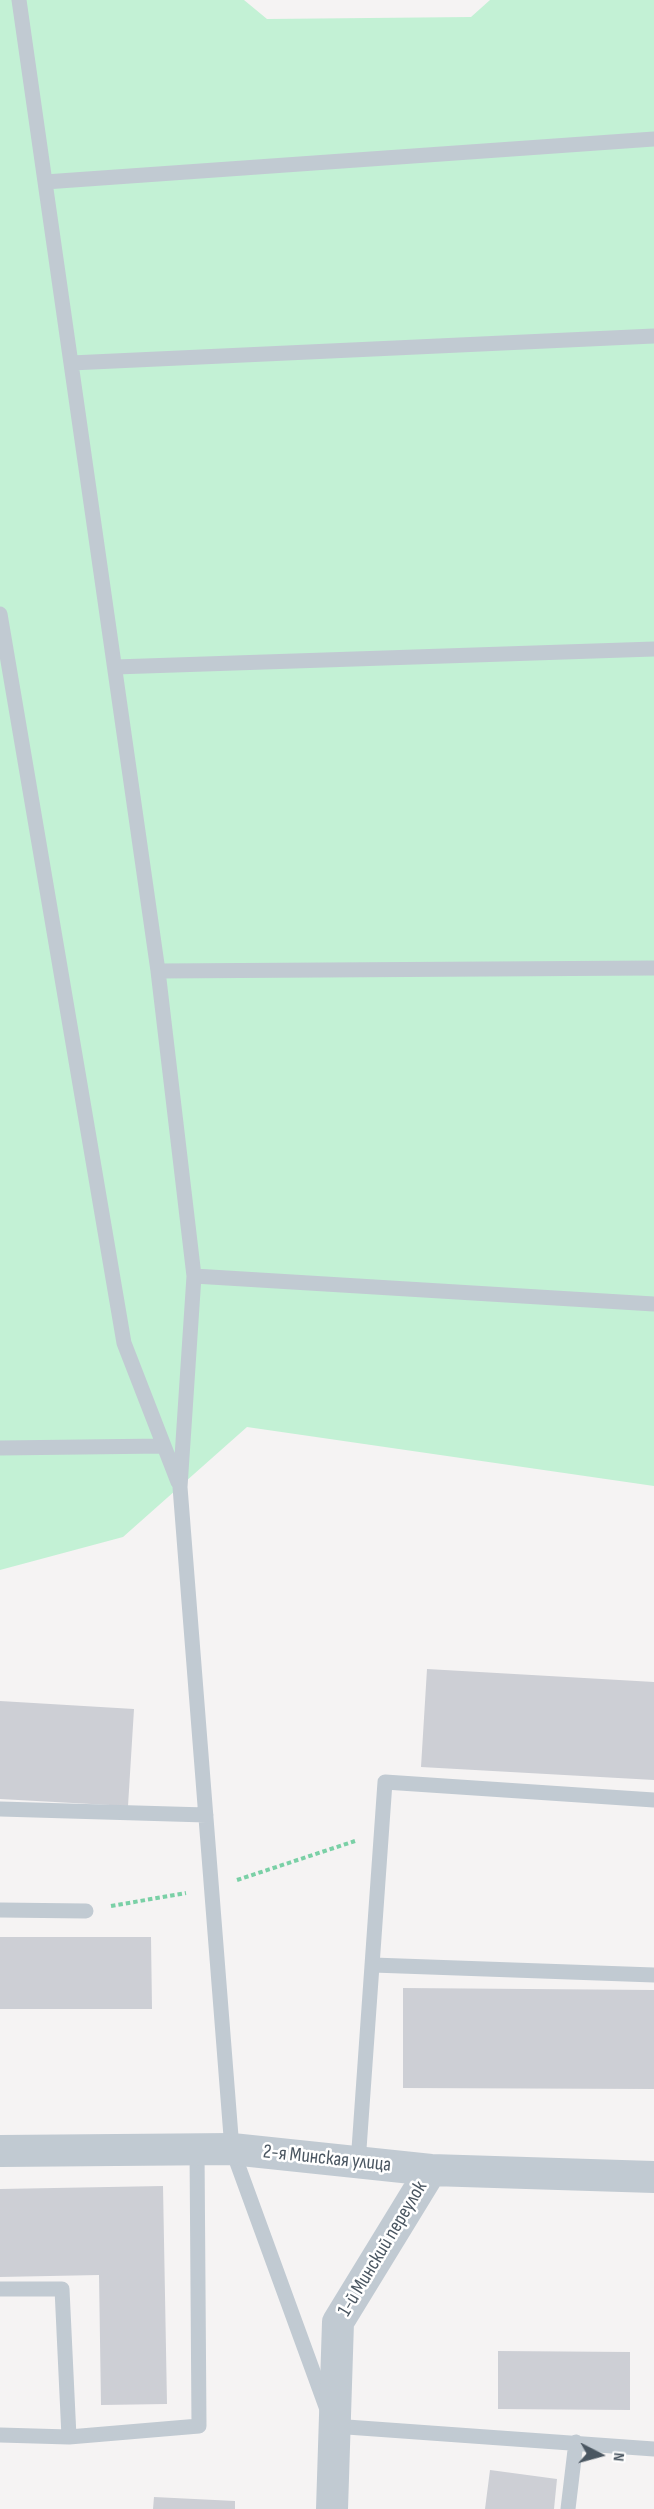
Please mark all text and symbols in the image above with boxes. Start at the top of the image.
street label: 2-я Минская улица [262,2140,392,2178]
street label: 1-й Минский переулок [333,2177,433,2321]
north arrow [570,2425,630,2485]
text: N [609,2452,628,2462]

